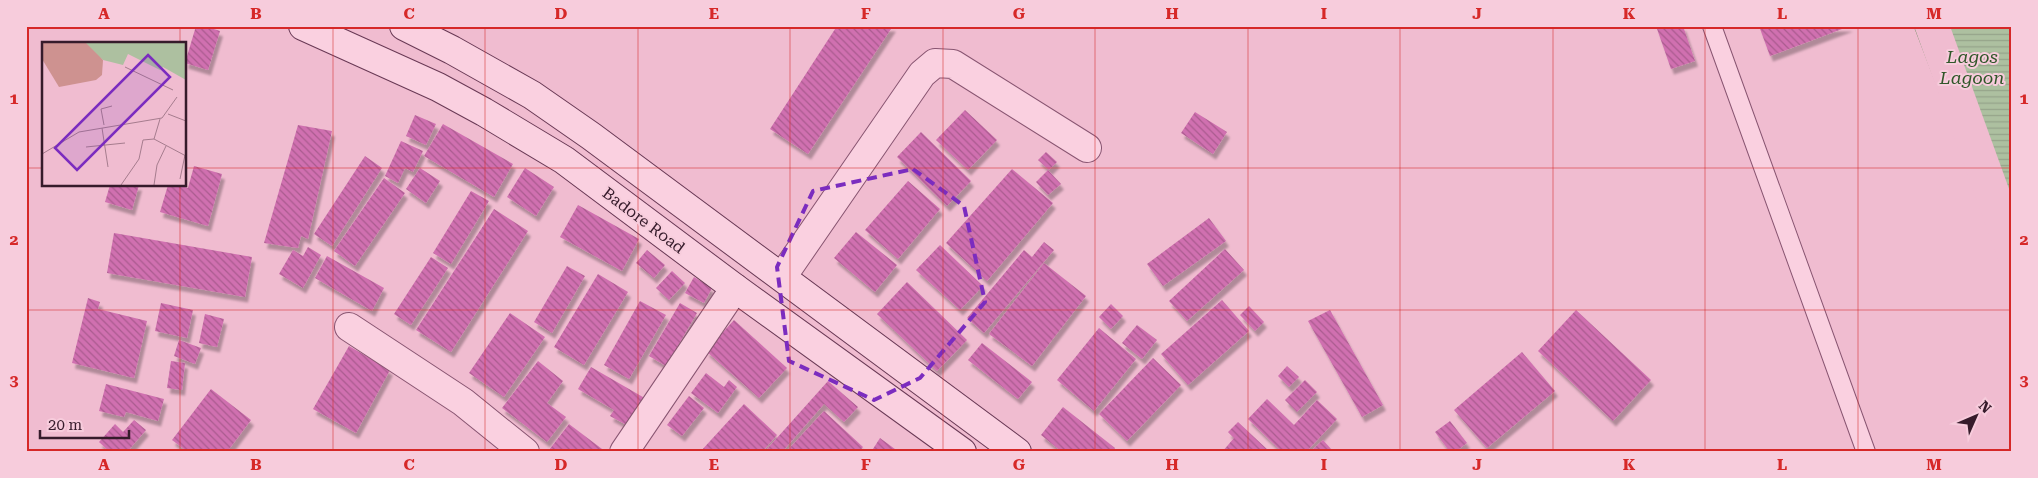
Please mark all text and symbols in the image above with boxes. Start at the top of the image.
text: A [98,4,110,23]
text: B [250,4,262,23]
text: C [403,4,415,23]
text: D [555,4,568,23]
text: E [709,4,719,23]
text: F [861,4,871,23]
text: G [1013,4,1026,23]
text: H [1165,4,1179,23]
text: I [1321,4,1327,23]
text: J [1472,4,1482,23]
text: K [1623,4,1636,23]
text: L [1777,4,1787,23]
text: M [1926,4,1942,23]
inset map [42,42,186,186]
water label: Lagos Lagoon [1939,46,2004,88]
text: 1 [10,89,19,108]
text: 1 [2020,89,2029,108]
street label: Badore Road [599,183,688,257]
text: 2 [10,230,19,249]
text: 2 [2020,230,2029,249]
text: 3 [10,371,19,390]
text: 3 [2020,371,2029,390]
north arrow [1950,390,2000,440]
text: N [1976,397,1995,416]
scale bar [40,408,129,440]
text: 20 m [48,416,83,434]
text: A [98,455,110,474]
text: B [250,455,262,474]
text: C [403,455,415,474]
text: D [555,455,568,474]
text: E [709,455,719,474]
text: F [861,455,871,474]
text: G [1013,455,1026,474]
text: H [1165,455,1179,474]
text: I [1321,455,1327,474]
text: J [1472,455,1482,474]
text: K [1623,455,1636,474]
text: L [1777,455,1787,474]
text: M [1926,455,1942,474]

